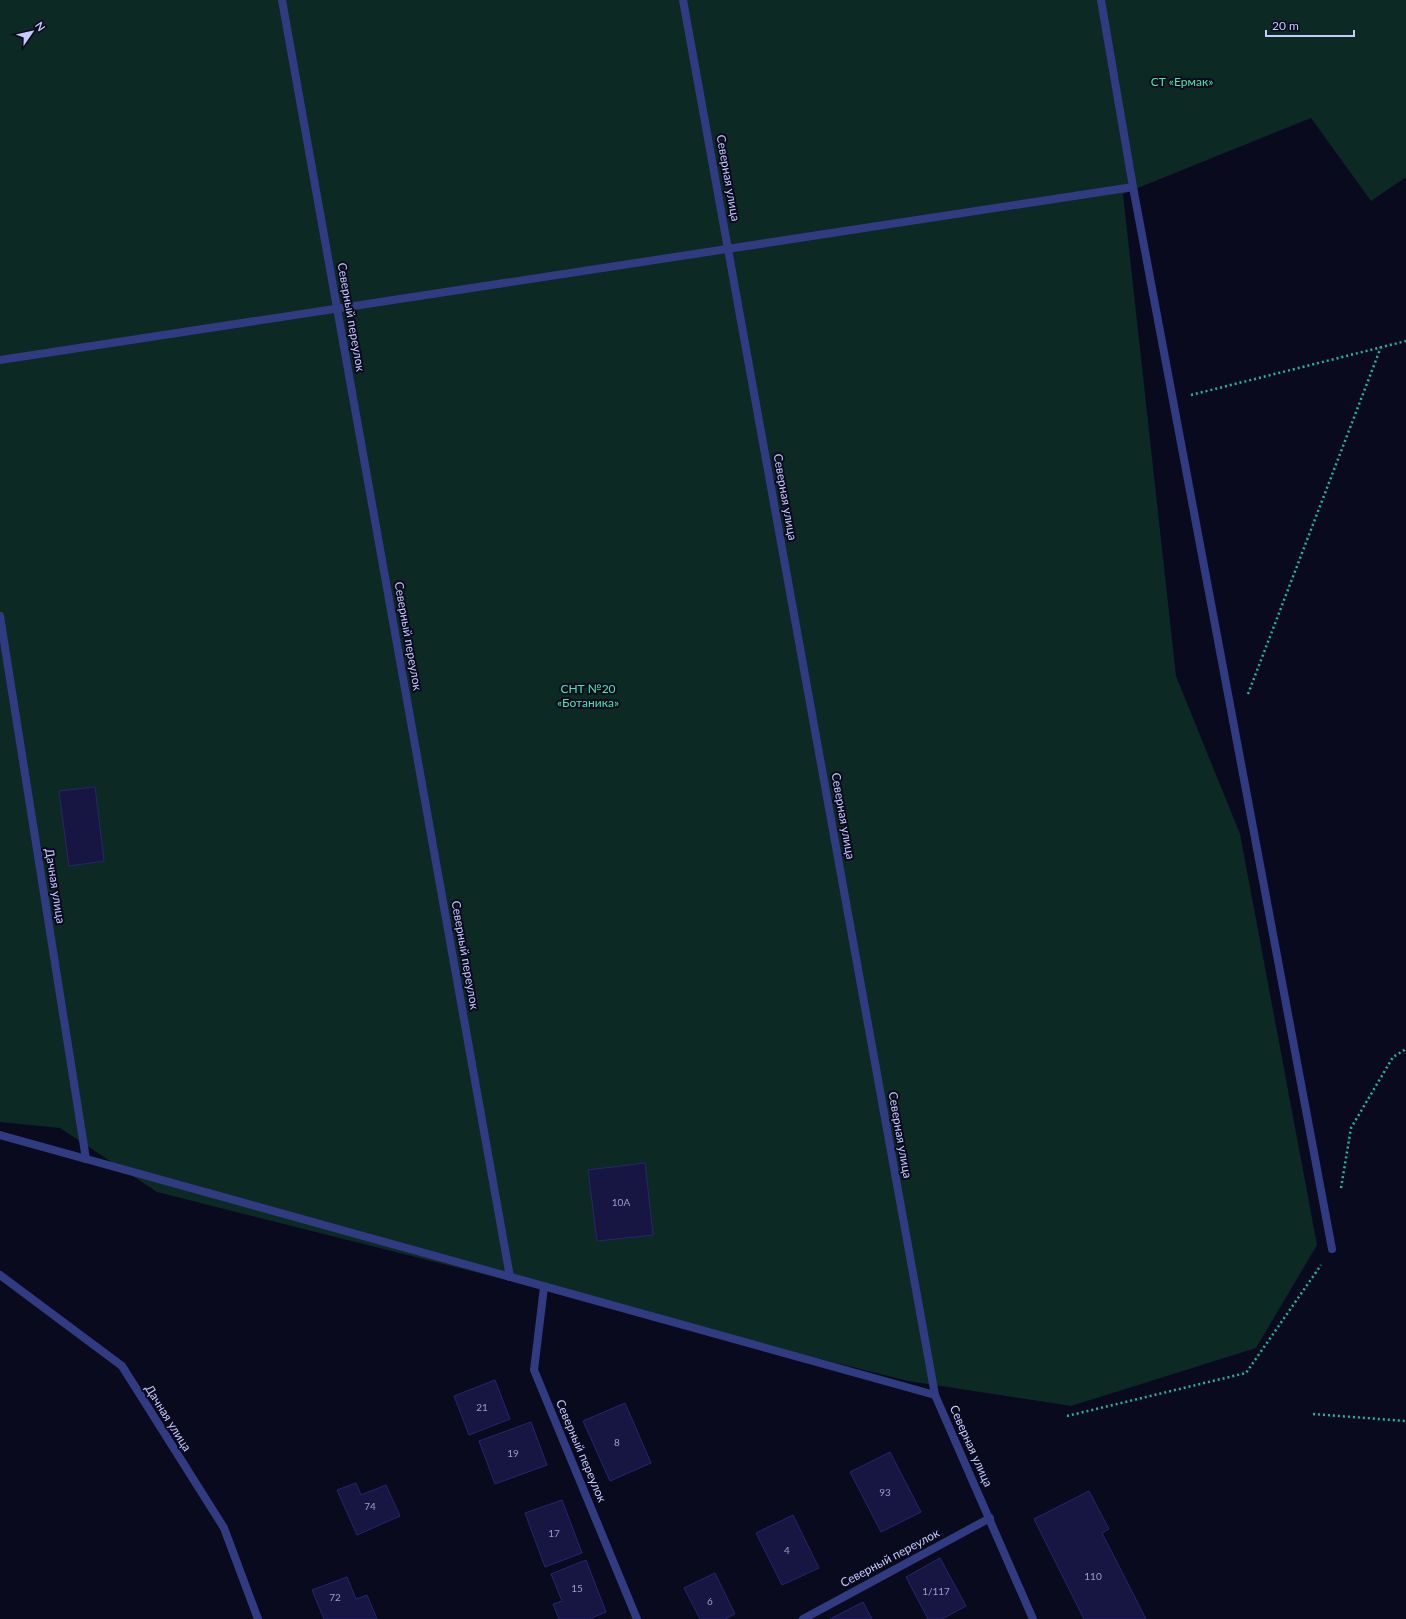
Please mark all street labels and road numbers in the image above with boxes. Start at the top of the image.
street label: Северная улица [713,133,744,222]
street label: Северный переулок [335,261,369,373]
street label: Северная улица [770,452,801,541]
street label: Северный переулок [392,580,426,692]
street label: Северная улица [828,771,859,860]
street label: Дачная улица [42,847,69,925]
street label: Северный переулок [449,899,483,1011]
street label: Северная улица [885,1090,916,1179]
street label: Дачная улица [142,1382,195,1454]
street label: Северный переулок [553,1397,610,1505]
street label: Северная улица [947,1403,996,1489]
street label: Северный переулок [838,1525,943,1590]

